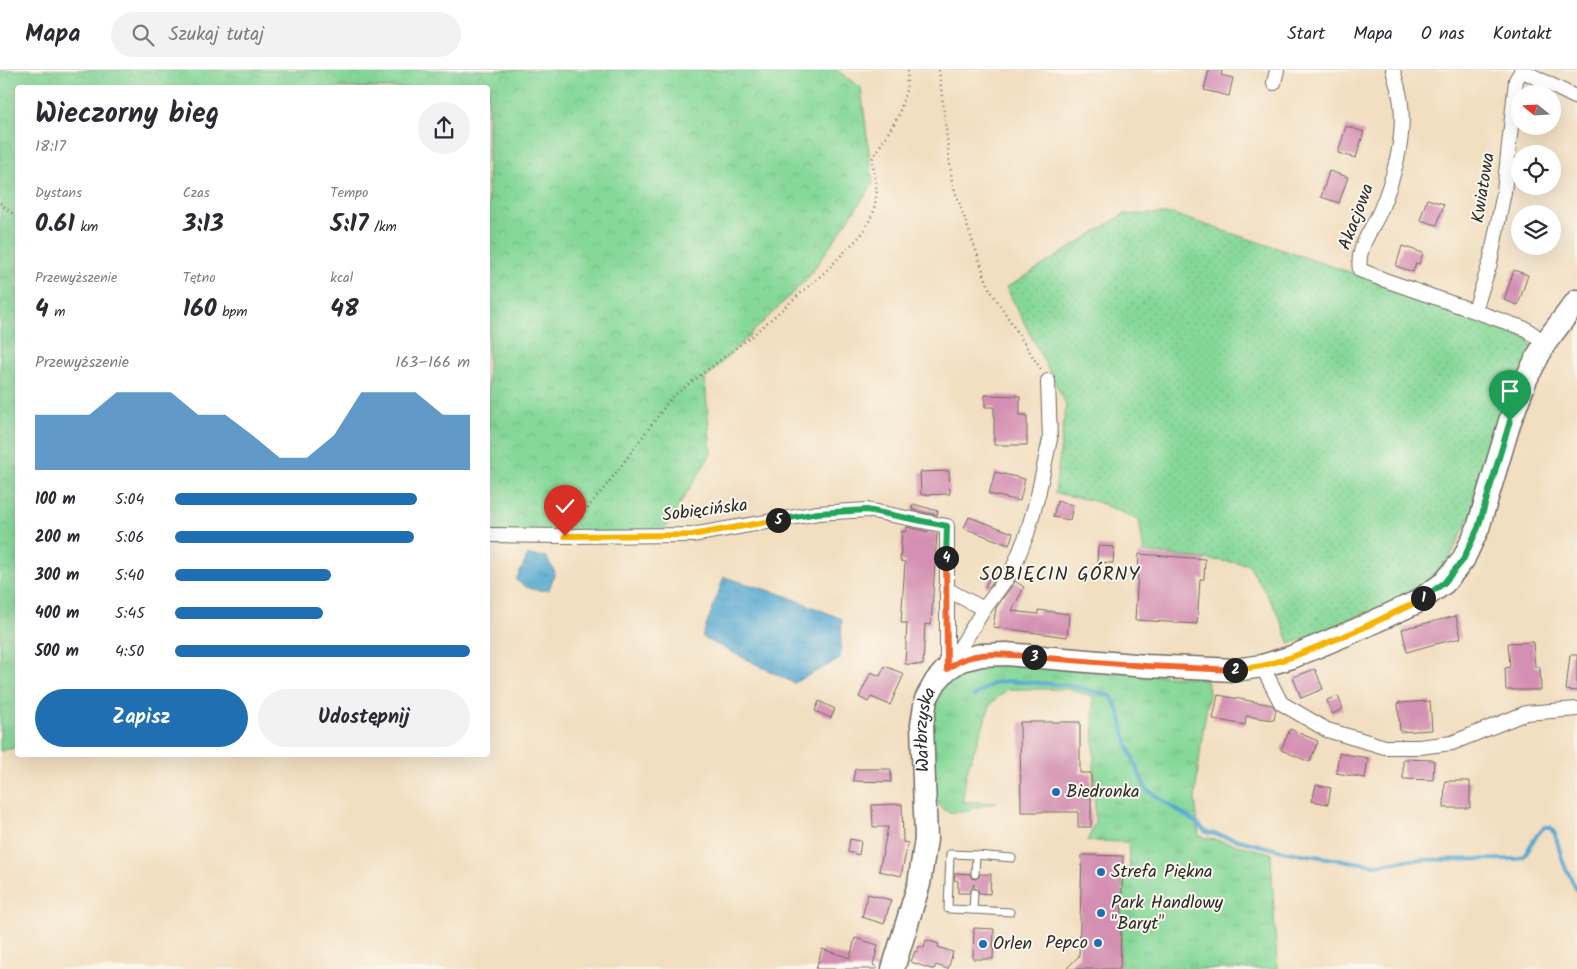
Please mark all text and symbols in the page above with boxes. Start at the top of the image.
search box [111,12,461,57]
text: Mapa [25,15,81,54]
text: Szukaj tutaj [169,20,264,50]
text: Start [1287,20,1325,49]
text: Mapa [1353,20,1393,49]
text: O nas [1421,20,1465,49]
text: Kontakt [1493,20,1552,49]
icon: search [129,21,157,49]
north arrow [1511,85,1561,135]
map controls [1511,85,1561,255]
text: Wieczorny bieg [35,92,219,137]
button: share [418,102,470,154]
text: 18:17 [35,134,66,159]
button: locate [1511,145,1561,195]
street label: Kwiatowa [1464,151,1504,225]
street label: Akacjowa [1331,180,1383,254]
text: Dystans [35,182,82,204]
text: Czas [183,182,210,204]
text: Tempo [330,182,368,204]
text: 0.61 [35,204,75,244]
text: 3:13 [183,204,224,244]
text: 5:17 [330,204,368,244]
button: layers [1511,205,1561,255]
text: km [75,216,98,238]
text: /km [368,216,397,238]
text: Przewyższenie [35,267,117,289]
text: Tętno [183,267,216,289]
text: kcal [330,267,353,289]
text: 4 [35,289,49,329]
text: 160 [183,289,217,329]
text: 48 [330,289,359,329]
text: m [49,301,65,323]
text: bpm [217,301,247,323]
text: Przewyższenie [35,350,129,375]
text: 163–166 m [395,350,470,375]
pin [1489,370,1531,421]
icon: arrive [1496,377,1524,405]
pin [544,485,586,536]
text: 100 m [35,487,76,512]
text: 5:04 [115,487,144,512]
street label: Sobięcińska [661,491,749,531]
icon: check [551,492,579,520]
pin: 5 [766,508,790,532]
text: 5 [775,509,782,531]
text: 200 m [35,525,80,550]
text: 5:06 [115,525,144,550]
pin: 4 [934,546,958,570]
text: 4 [943,547,950,569]
district label: SOBIĘCIN GÓRNY [980,560,1140,590]
text: 300 m [35,563,79,588]
text: 5:40 [115,563,144,588]
pin: 1 [1410,586,1436,610]
text: 1 [1421,587,1426,609]
text: 400 m [35,601,79,626]
text: 5:45 [115,601,145,626]
text: 500 m [35,639,79,664]
text: 4:50 [115,639,144,664]
pin: 3 [1022,644,1046,670]
text: 3 [1031,646,1038,668]
pin: 2 [1222,658,1248,682]
text: 2 [1231,659,1240,681]
street label: Wałbrzyska [907,682,944,773]
button: Zapisz [35,689,248,747]
button: Udostępnij [258,689,470,747]
place label: Biedronka [1066,778,1139,807]
marker: Biedronka [1050,786,1062,798]
place label: Strefa Piękna [1111,858,1212,887]
marker: Strefa Piękna [1095,866,1107,878]
place label: Park Handlowy "Baryt" [1111,889,1224,939]
marker: Park Handlowy "Baryt" [1095,907,1107,919]
place label: Pepco [1045,929,1088,958]
place label: Orlen [993,930,1032,959]
marker: Pepco [1092,937,1104,949]
marker: Orlen [977,938,989,950]

